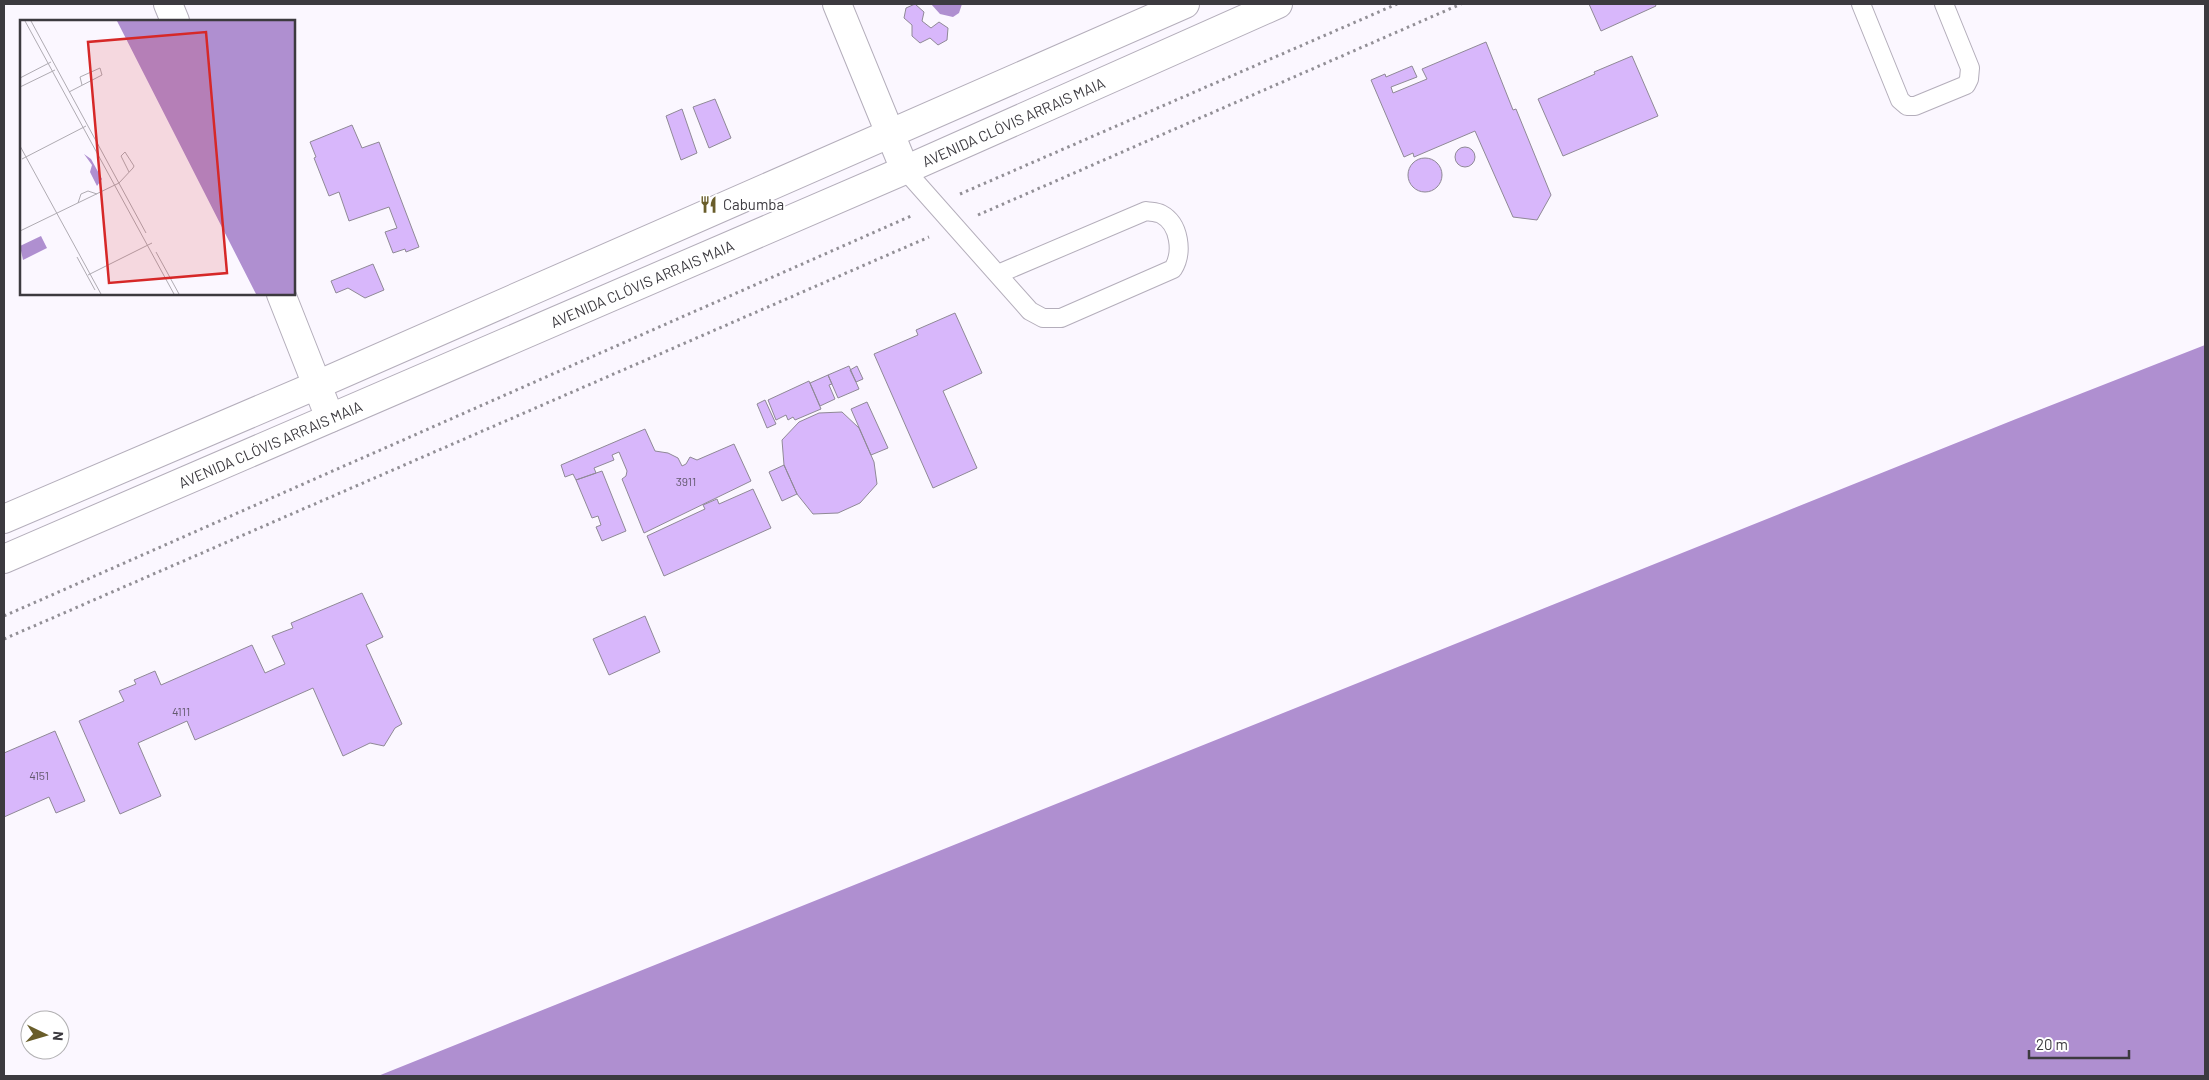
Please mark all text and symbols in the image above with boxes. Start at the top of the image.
inset map [20,20,295,295]
street label: AVENIDA CLÓVIS ARRAIS MAIA [919,73,1108,170]
restaurant icon: Cabumba [699,194,719,214]
place label: Cabumba [723,195,784,213]
street label: AVENIDA CLÓVIS ARRAIS MAIA [548,236,737,331]
street label: AVENIDA CLÓVIS ARRAIS MAIA [176,397,365,492]
house number: 3911 [676,474,696,488]
house number: 4111 [172,704,190,718]
house number: 4151 [29,768,49,782]
north arrow [20,1010,70,1060]
scale bar [2029,1028,2129,1060]
text: N [50,1031,67,1042]
text: 20 m [2036,1035,2068,1053]

